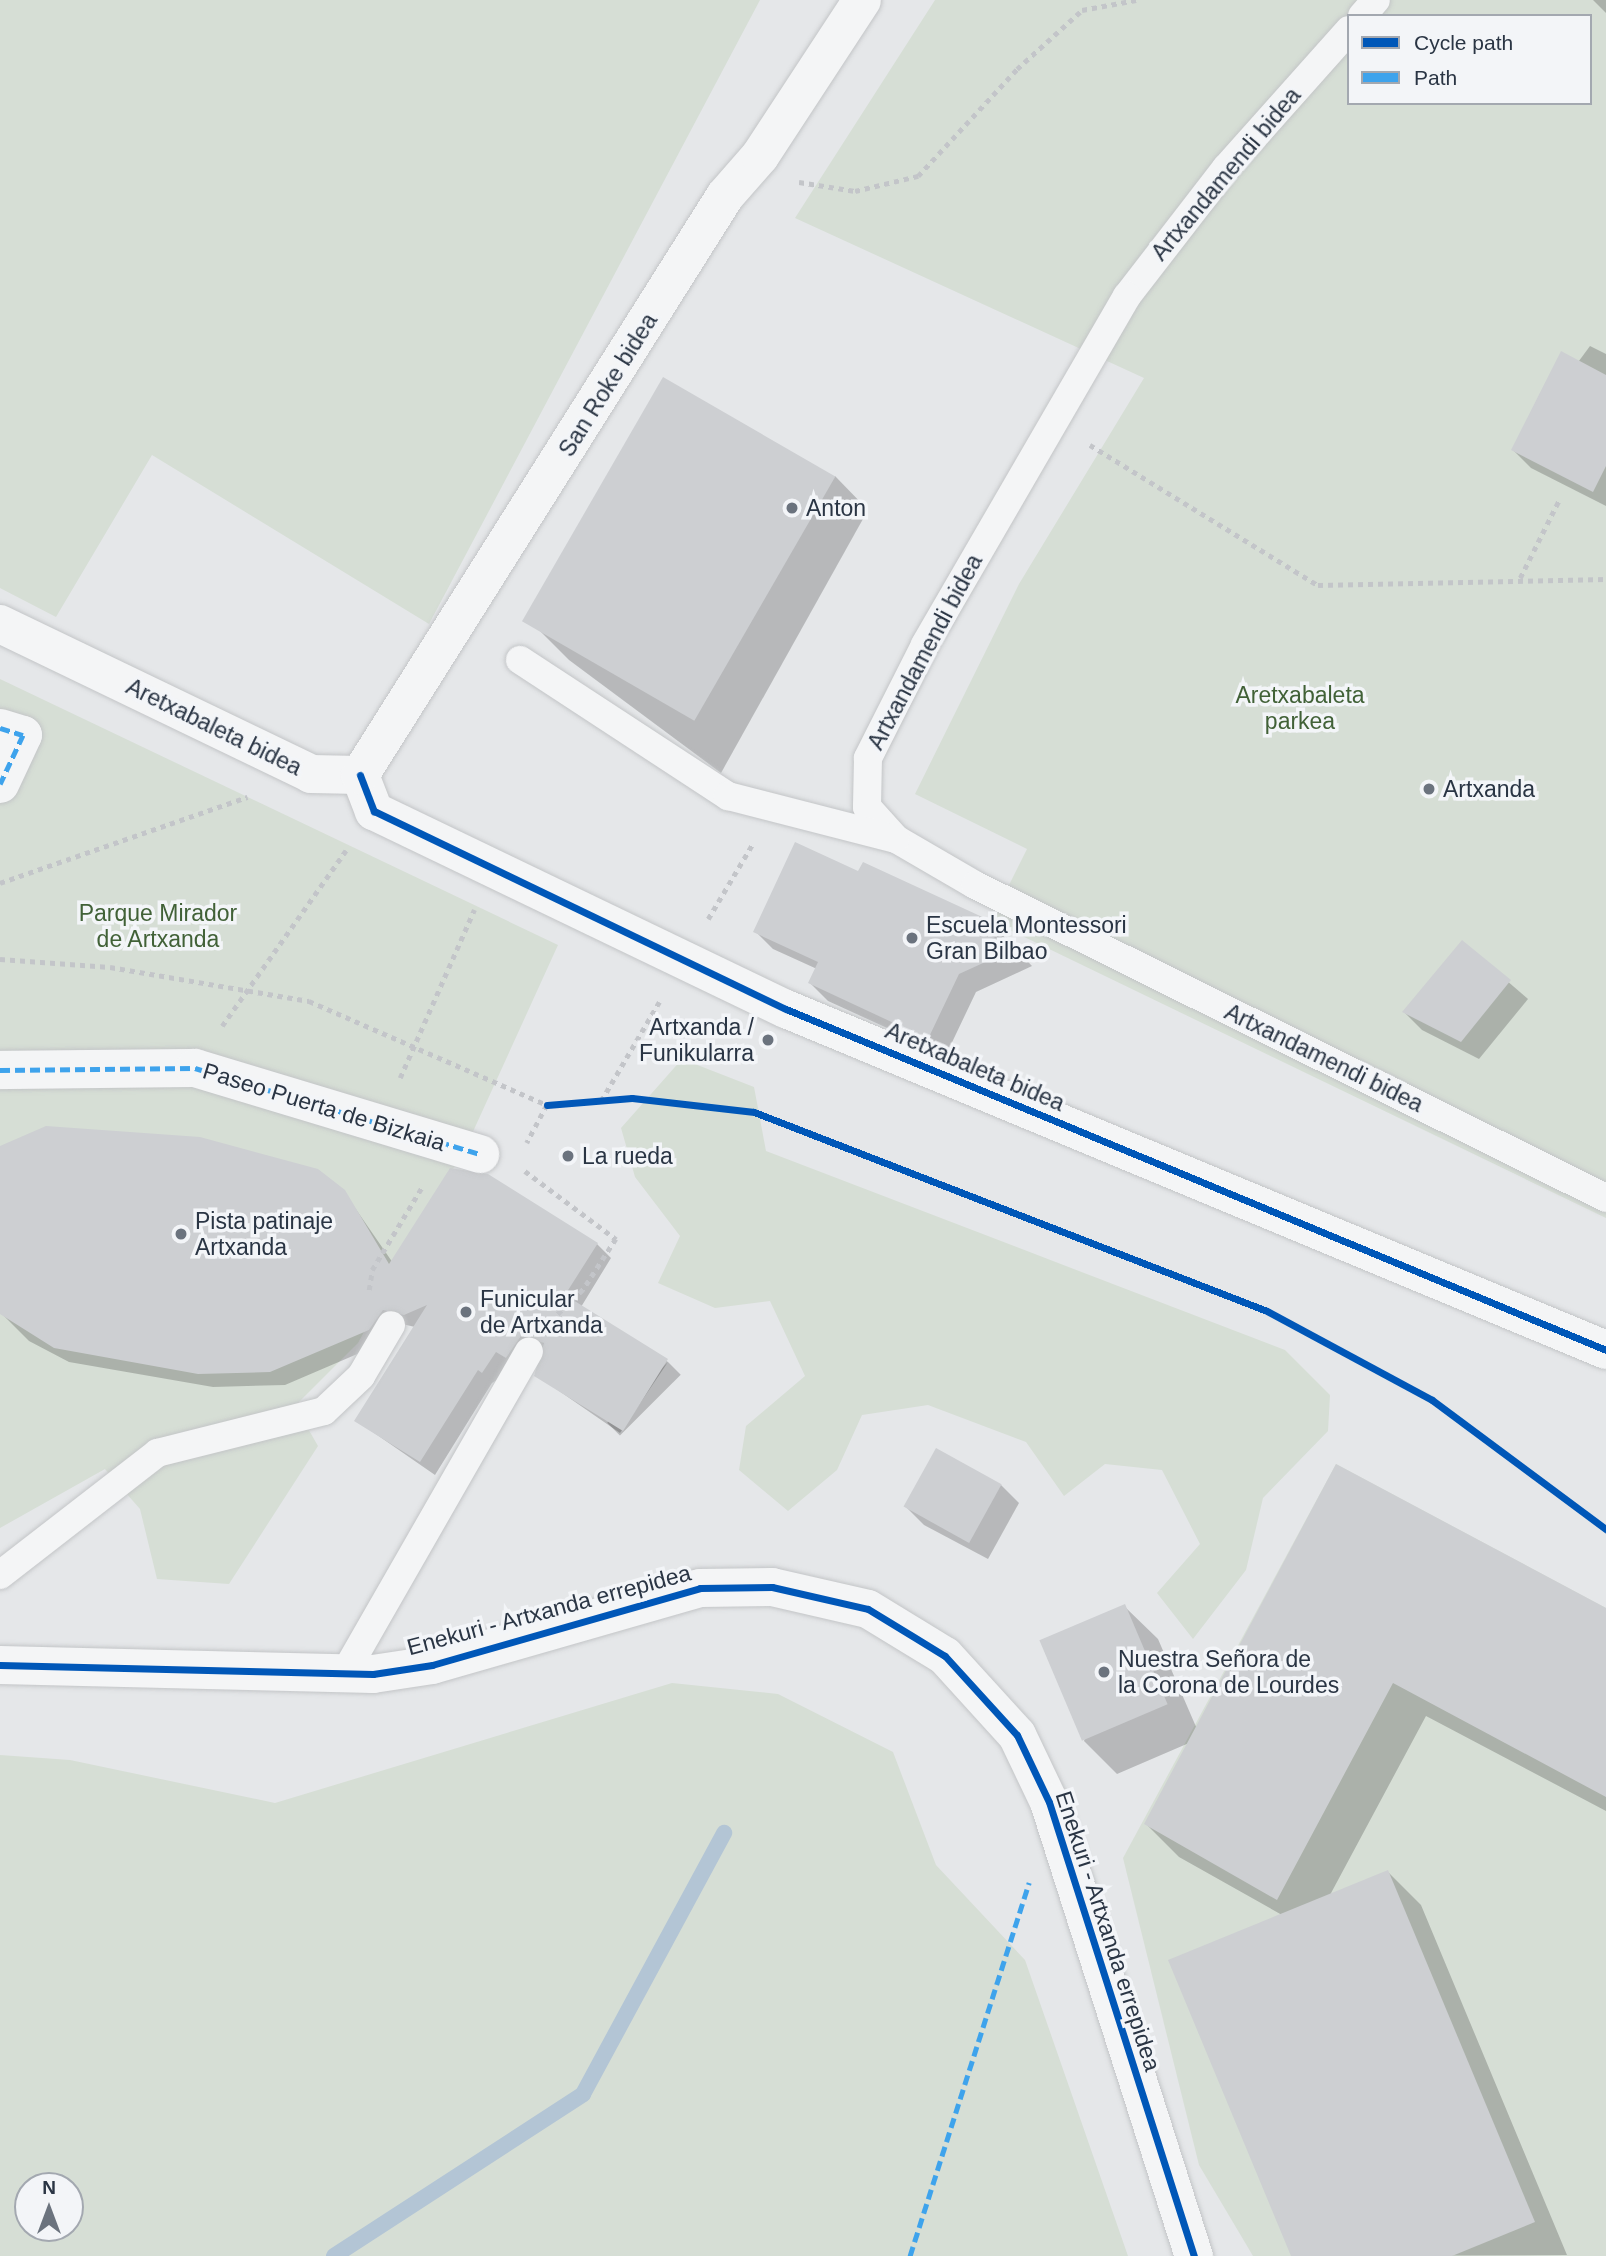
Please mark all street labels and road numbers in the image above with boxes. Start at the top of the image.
street label: Artxandamendi bidea [1146,82,1306,266]
street label: San Roke bidea [553,308,663,462]
street label: Artxandamendi bidea [862,550,988,754]
street label: Aretxabaleta bidea [122,673,306,781]
street label: Artxandamendi bidea [1220,998,1428,1118]
street label: Aretxabaleta bidea [881,1017,1069,1117]
street label: Paseo Puerta de Bizkaia [200,1057,448,1157]
street label: Enekuri - Artxanda errepidea [403,1559,695,1661]
street label: Enekuri - Artxanda errepidea [1049,1787,1167,2075]

